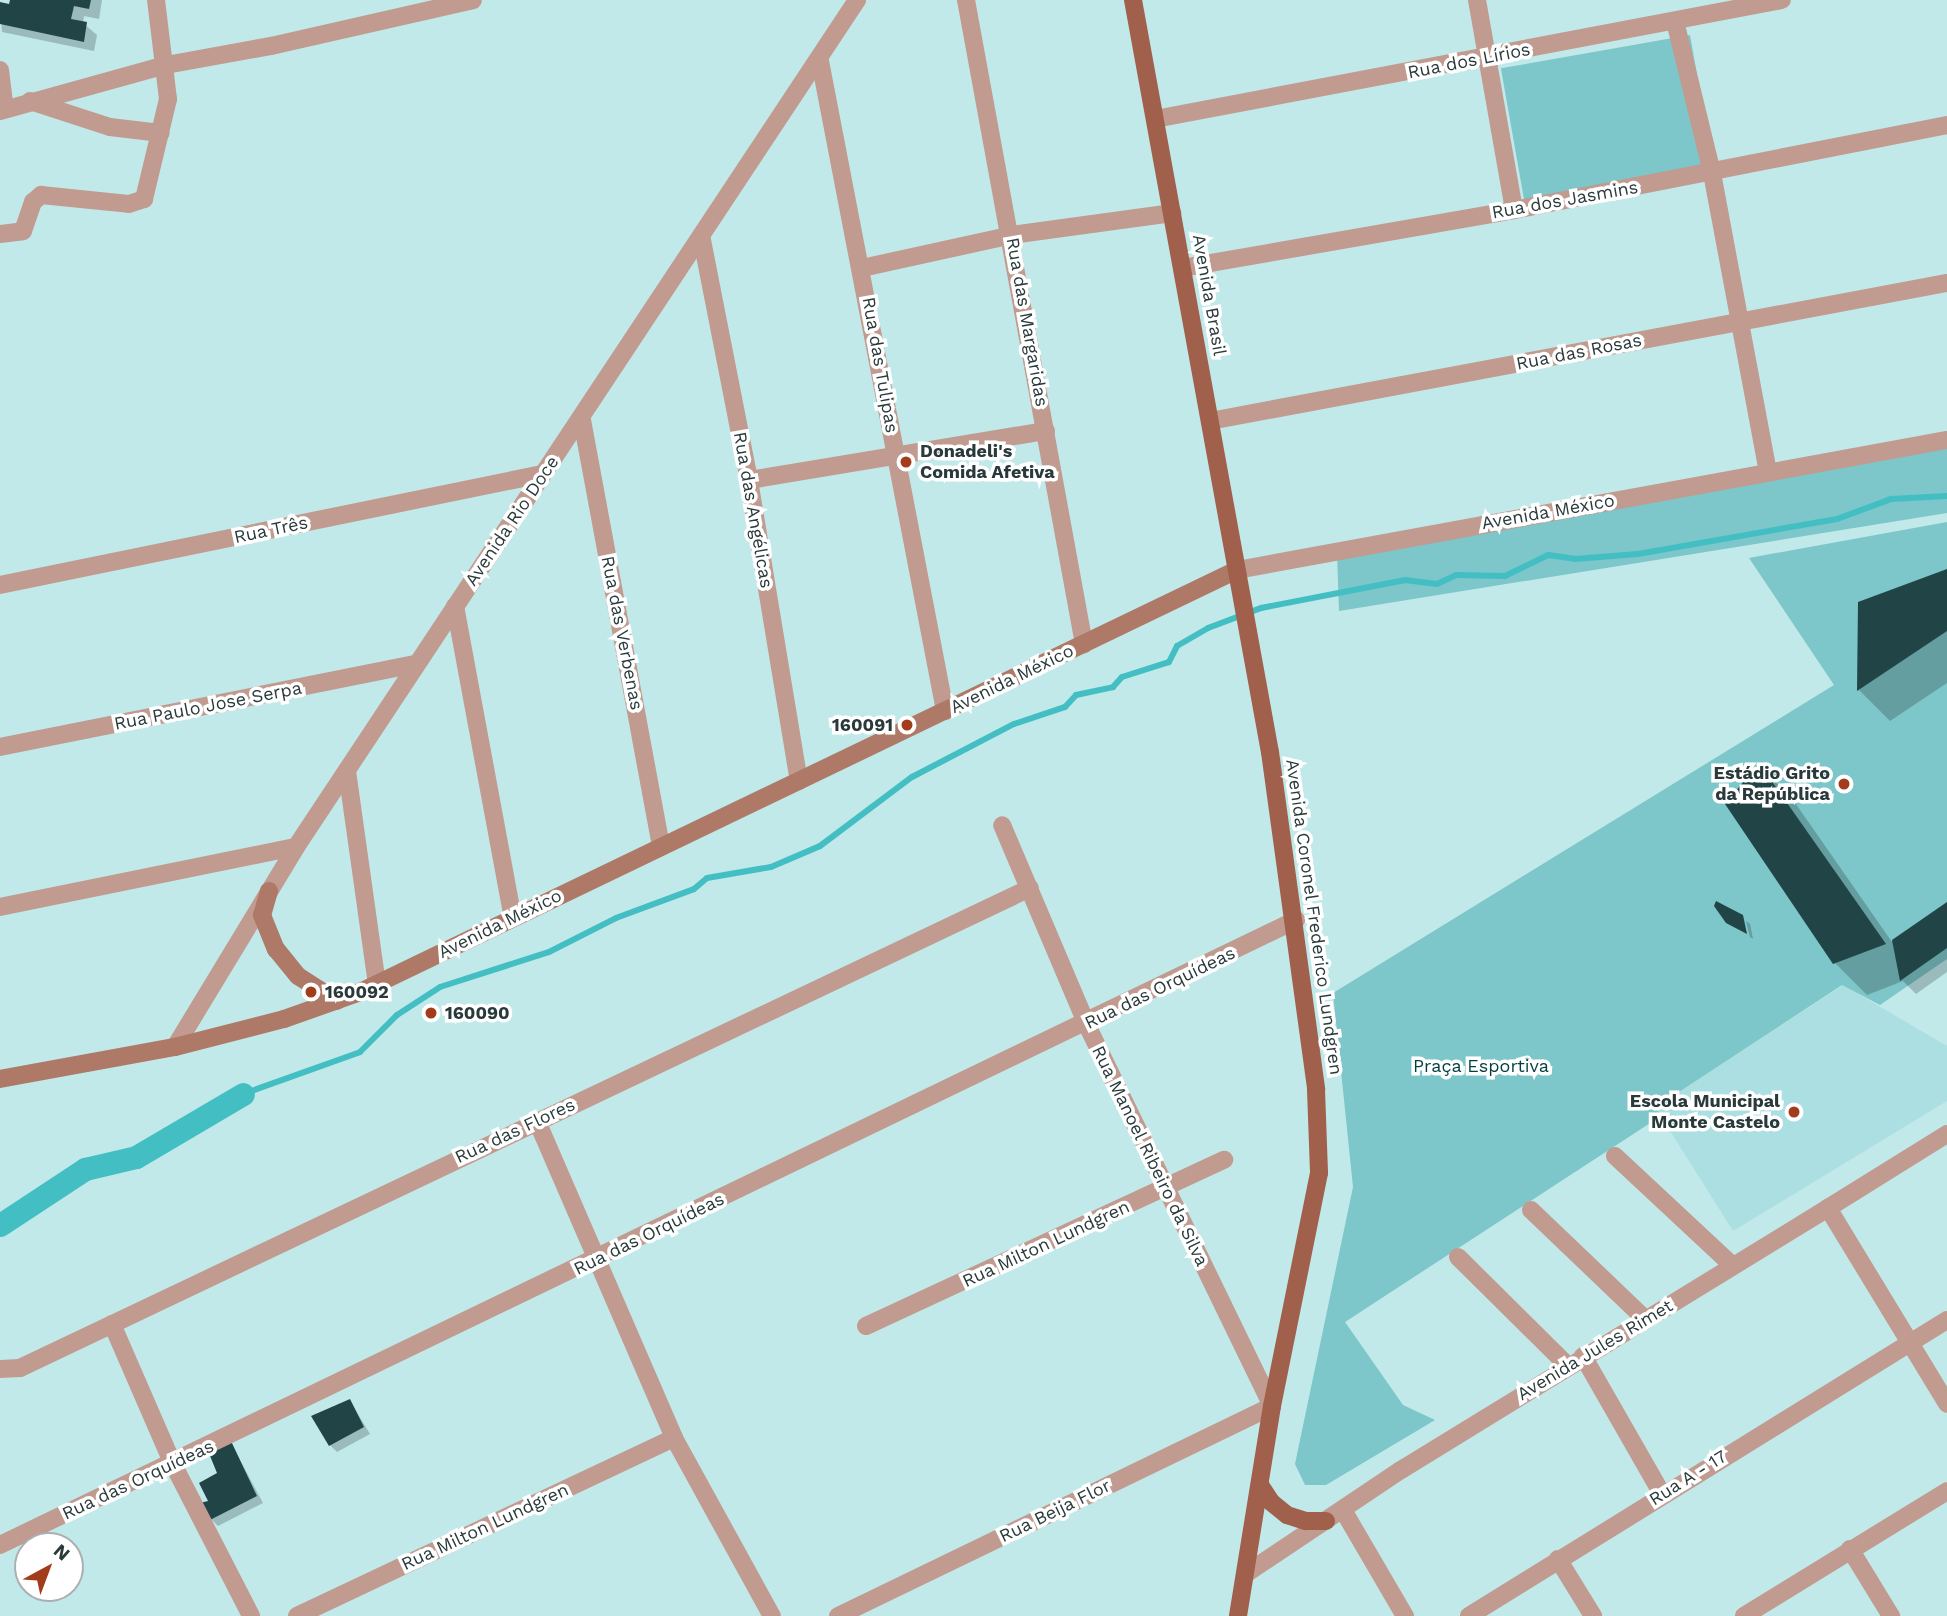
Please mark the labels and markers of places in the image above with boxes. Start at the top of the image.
place label: Donadeli's Comida Afetiva [920,441,1055,484]
marker: Donadeli's Comida Afetiva [898,454,914,470]
place label: 160091 [832,714,893,736]
marker: 160091 [899,717,915,733]
place label: Estádio Grito da República [1714,763,1830,806]
marker: Estádio Grito da República [1836,776,1852,792]
place label: 160092 [325,981,389,1003]
marker: 160092 [303,984,319,1000]
place label: 160090 [445,1002,510,1024]
marker: 160090 [423,1005,439,1021]
place label: Escola Municipal Monte Castelo [1630,1091,1780,1134]
marker: Escola Municipal Monte Castelo [1786,1104,1802,1120]

